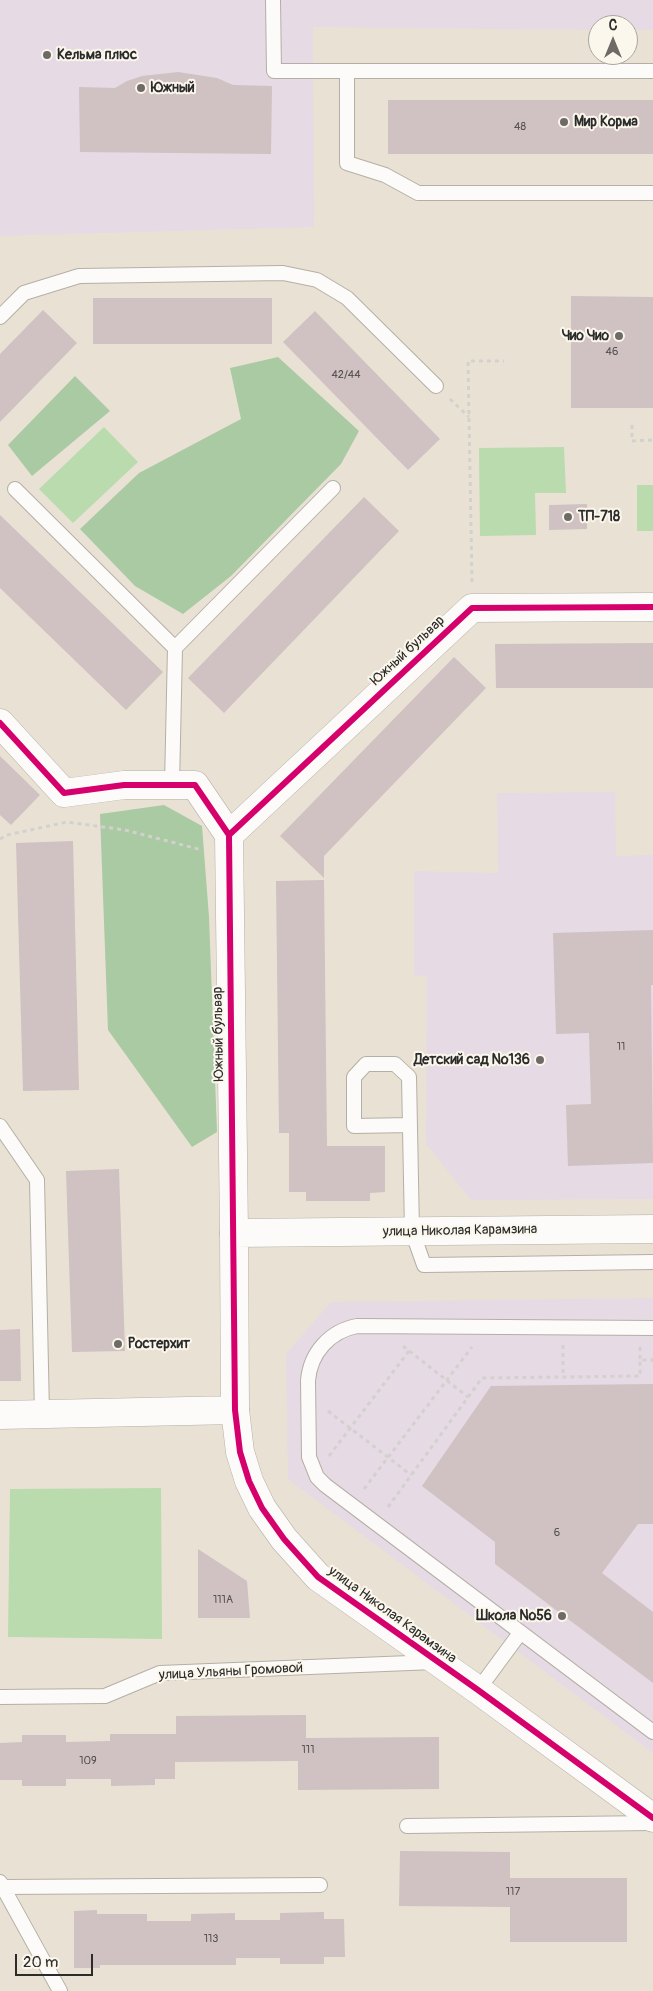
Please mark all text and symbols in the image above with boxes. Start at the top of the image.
north arrow [588,15,638,65]
text: С [609,17,617,34]
place label: Кельма плюс [57,47,137,63]
marker: Кельма плюс [41,49,53,61]
place label: Южный [151,80,195,96]
marker: Южный [135,82,147,94]
place label: Мир Корма [574,114,638,130]
marker: Мир Корма [558,116,570,128]
house number: 48 [514,120,526,134]
place label: Чио Чио [562,328,609,344]
marker: Чио Чио [613,330,625,342]
house number: 46 [606,345,618,359]
house number: 42/44 [331,368,361,382]
place label: ТП-718 [578,509,620,525]
marker: ТП-718 [562,511,574,523]
street label: Южный бульвар [368,613,448,689]
street label: Южный бульвар [210,987,228,1081]
house number: 11 [617,1040,625,1054]
place label: Детский сад №136 [414,1052,530,1068]
marker: Детский сад №136 [534,1054,546,1066]
street label: улица Николая Карамзина [383,1221,537,1241]
place label: Ростерхит [128,1336,190,1352]
marker: Ростерхит [112,1338,124,1350]
house number: 6 [554,1526,560,1540]
street label: улица Николая Карамзина [325,1563,459,1667]
house number: 111А [213,1593,233,1607]
place label: Школа №56 [476,1608,552,1624]
marker: Школа №56 [556,1610,568,1622]
street label: улица Ульяны Громовой [158,1660,304,1684]
house number: 111 [302,1743,314,1757]
house number: 109 [79,1754,97,1768]
house number: 117 [506,1885,520,1899]
house number: 113 [204,1932,218,1946]
scale bar [18,1944,95,1976]
text: 20 m [23,1953,58,1972]

